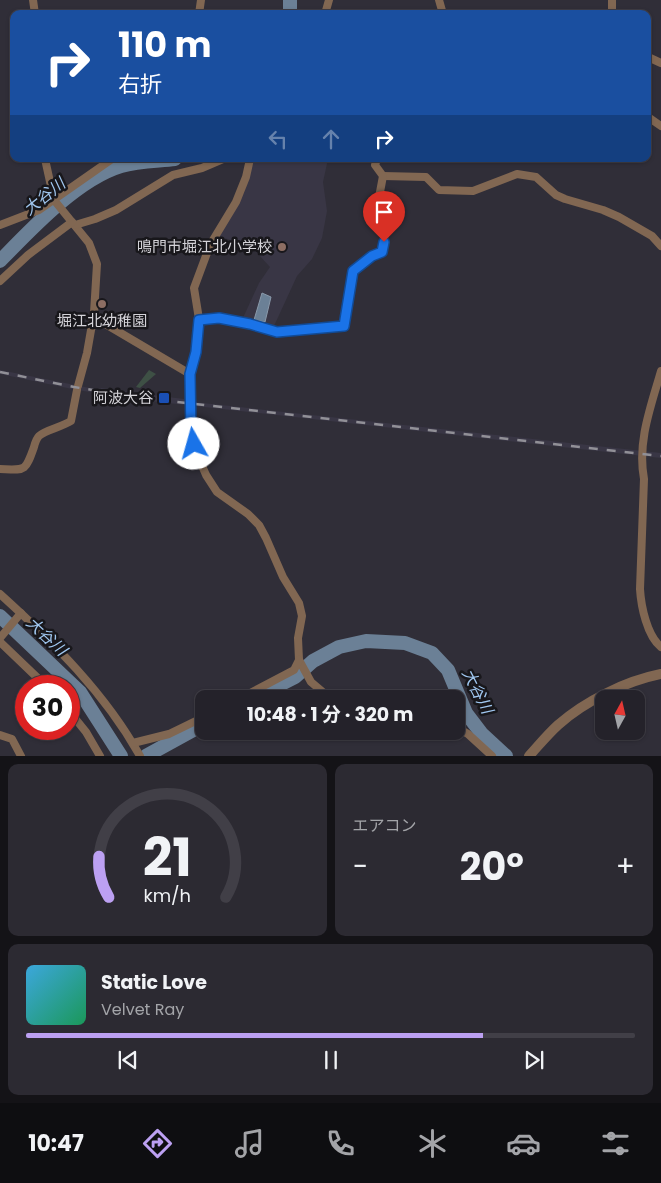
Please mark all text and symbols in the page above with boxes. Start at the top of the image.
text: 110 m [118,20,212,69]
icon: right [35,30,100,95]
text: 右折 [118,69,162,100]
icon: left [264,125,292,153]
icon: ahead [317,125,345,153]
icon: right [370,125,398,153]
water label: 大谷川 [18,171,72,220]
pin [363,191,405,242]
icon: arrive [370,198,398,226]
place label: 鳴門市堀江北小学校 [137,236,272,257]
marker: 鳴門市堀江北小学校 [276,241,288,253]
marker: 堀江北幼稚園 [96,298,108,310]
place label: 堀江北幼稚園 [57,310,147,331]
place label: 阿波大谷 [93,387,153,408]
marker: 阿波大谷 [157,391,171,405]
position arrow [167,417,219,469]
water label: 大谷川 [21,612,74,663]
water label: 大谷川 [456,665,500,720]
speed limit sign: 30 [15,675,80,740]
north arrow [595,690,645,740]
map controls [595,690,645,740]
text: 10:48 · 1 分 · 320 m [247,701,413,728]
text: エアコン [353,814,417,837]
text: 21 [143,821,192,894]
text: 20° [460,840,524,893]
text: − [353,847,368,886]
text: + [616,847,635,886]
text: km/h [143,883,191,908]
text: Static Love [101,969,207,996]
text: Velvet Ray [101,998,184,1021]
icon: previous [114,1046,142,1074]
icon: pause [317,1046,345,1074]
icon: next [520,1046,548,1074]
icon: directions [140,1126,175,1161]
icon: music [232,1126,267,1161]
icon: phone [323,1126,358,1161]
icon: climate [415,1126,450,1161]
icon: car [506,1126,541,1161]
icon: filters [598,1126,633,1161]
text: 10:47 [28,1128,84,1159]

